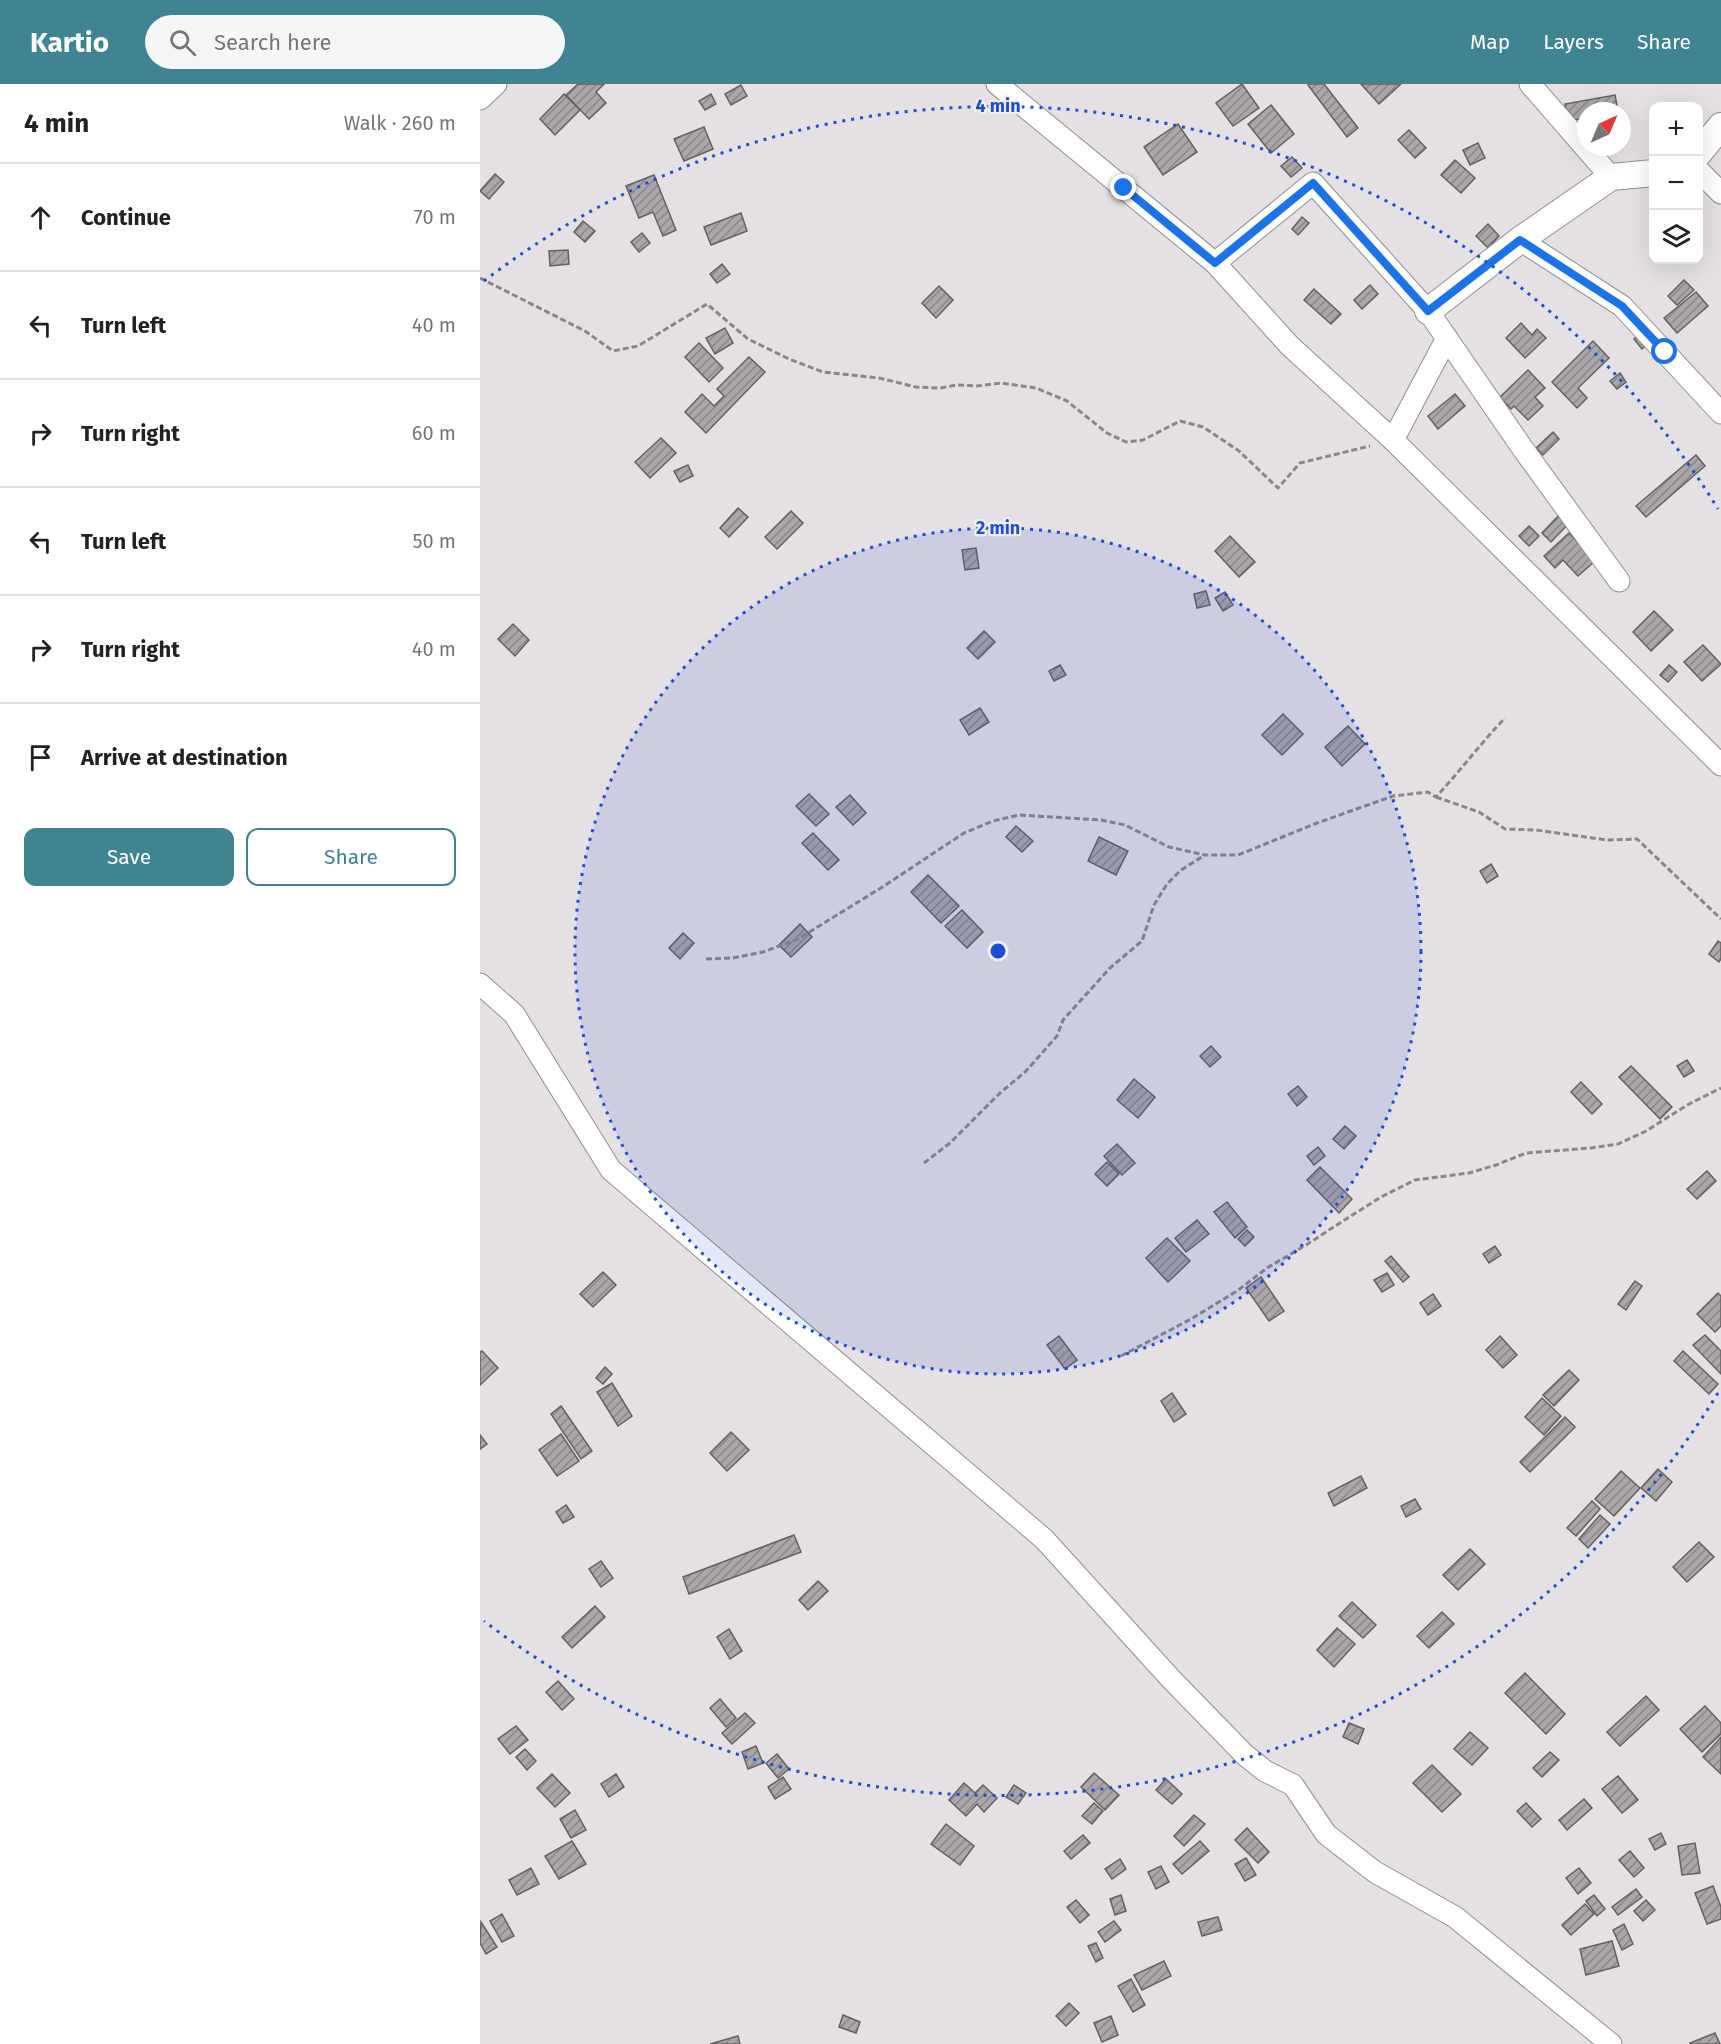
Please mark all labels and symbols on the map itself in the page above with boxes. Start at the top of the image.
text: 4 min [975,95,1021,117]
north arrow [1577,102,1631,156]
route end [1110,174,1136,200]
route start [1651,338,1677,364]
text: 2 min [976,517,1020,539]
centre of rings [988,941,1008,961]

